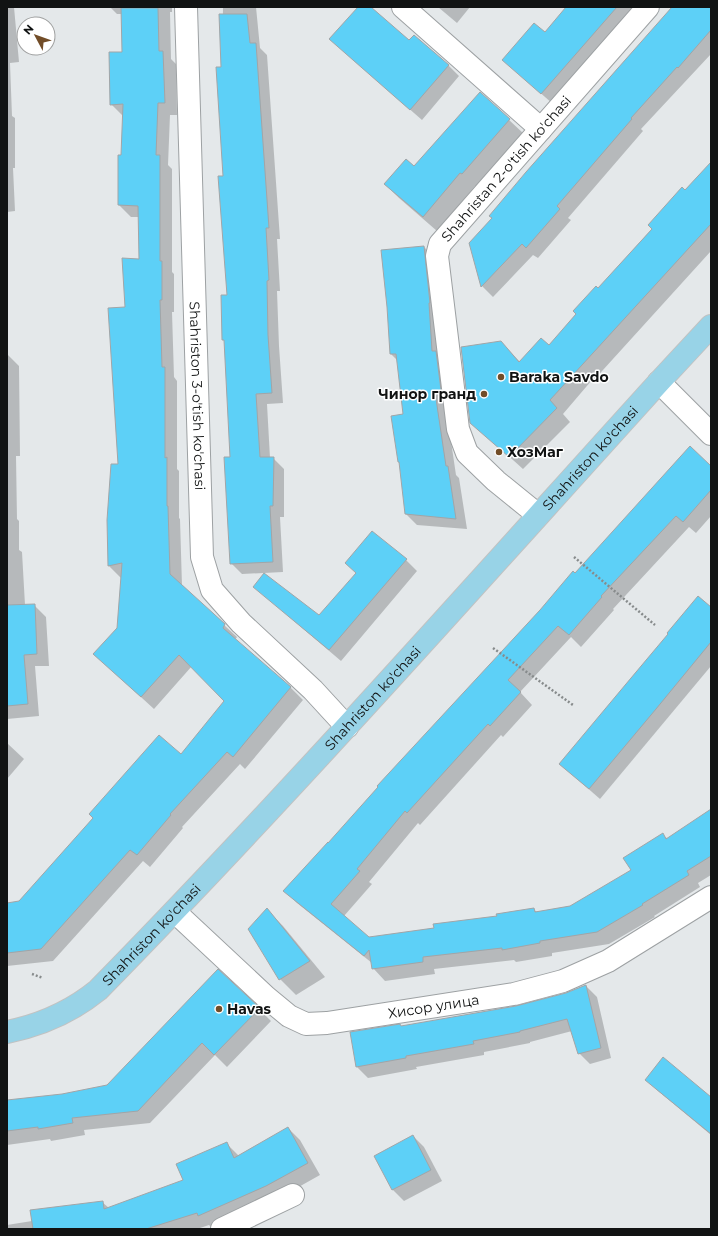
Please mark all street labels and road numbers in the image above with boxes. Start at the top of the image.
street label: Shahristan 2-o'tish ko'chasi [437,92,575,245]
street label: Shahriston 3-o'tish ko'chasi [186,301,209,491]
street label: Shahriston ko'chasi [538,402,642,514]
street label: Shahriston ko'chasi [321,642,425,754]
street label: Shahriston ko'chasi [98,880,205,990]
street label: Хисор улица [387,991,481,1022]

